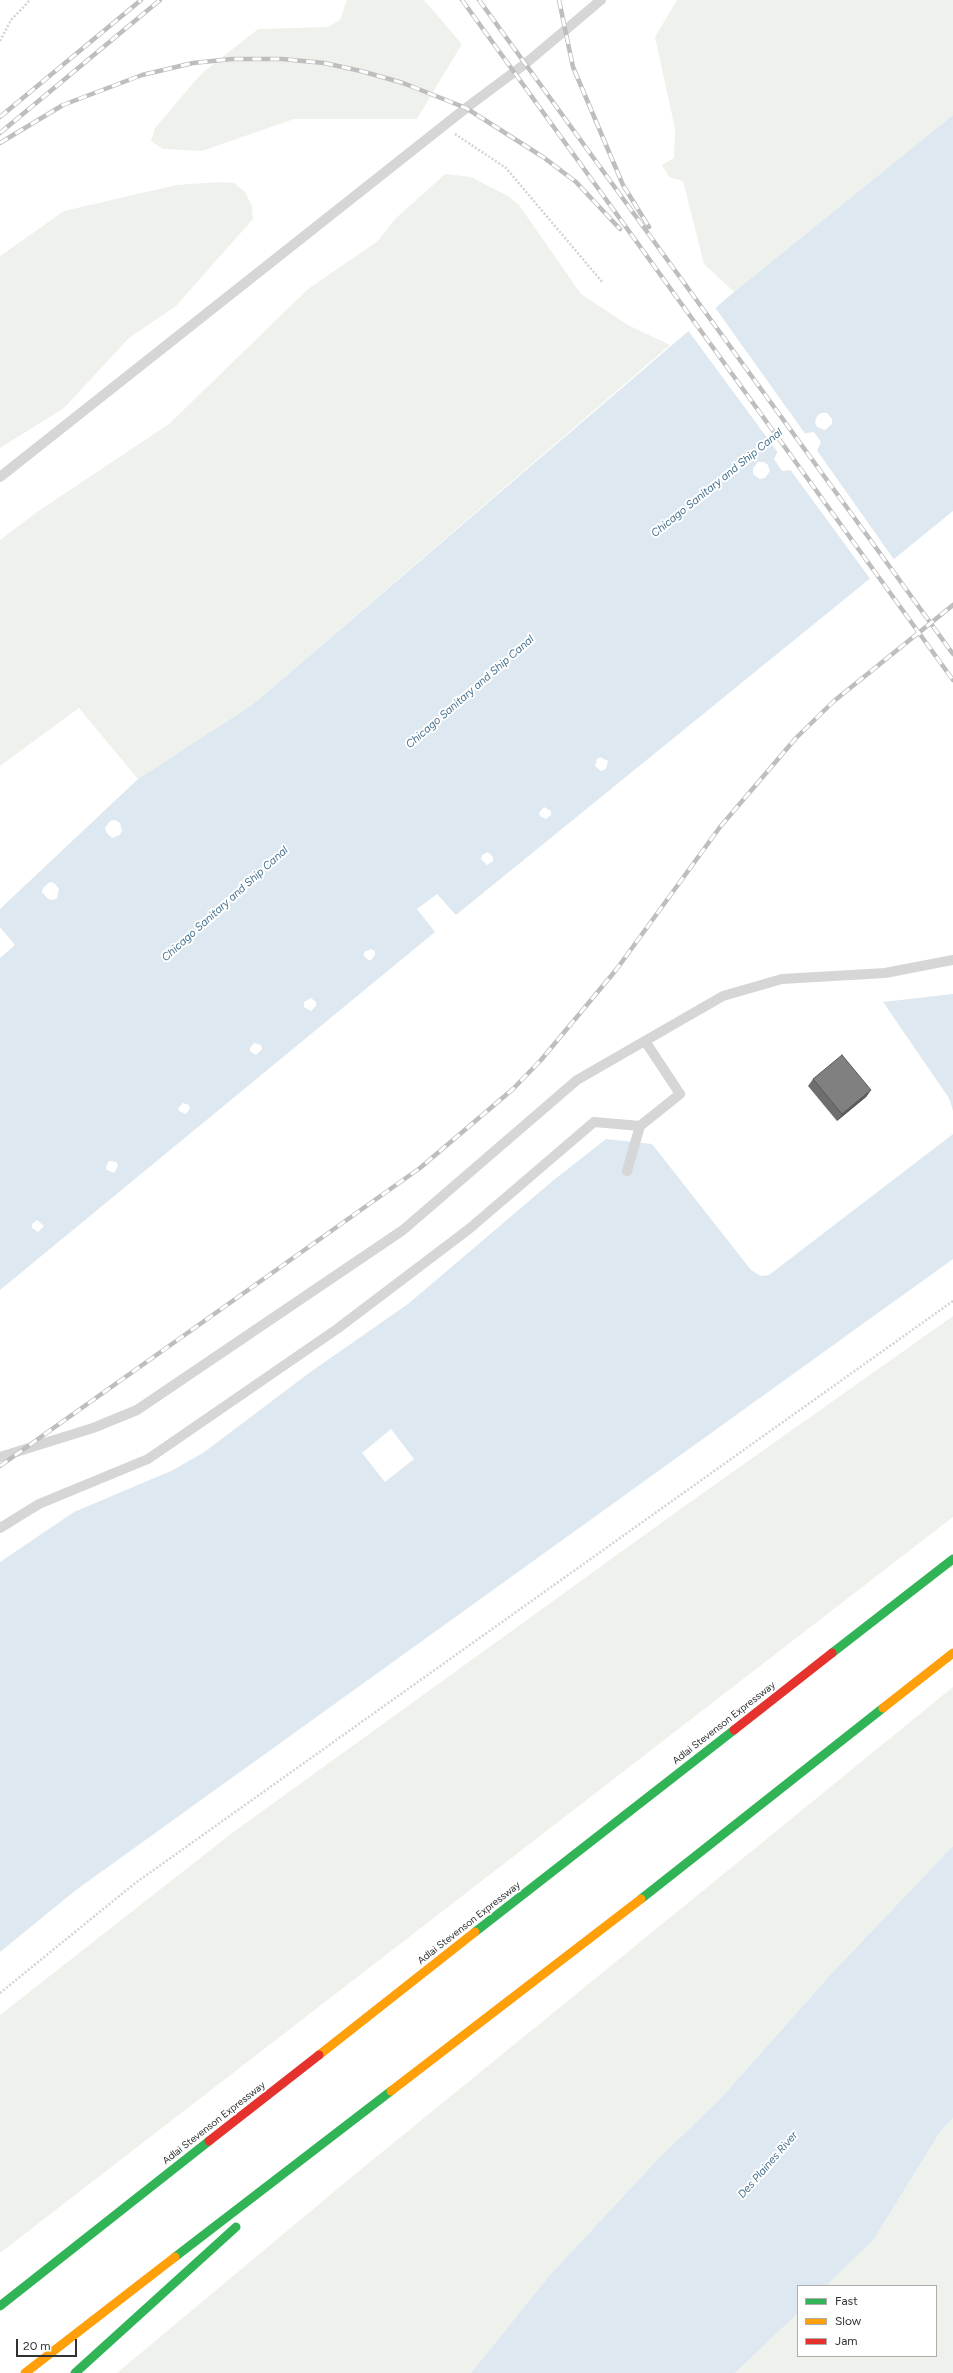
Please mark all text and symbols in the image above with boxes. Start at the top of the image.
water label: Chicago Sanitary and Ship Canal [649,426,785,540]
water label: Chicago Sanitary and Ship Canal [403,633,537,751]
water label: Chicago Sanitary and Ship Canal [159,844,291,964]
street label: Adlai Stevenson Expressway [670,1679,778,1767]
street label: Adlai Stevenson Expressway [415,1879,523,1967]
street label: Adlai Stevenson Expressway [160,2079,268,2167]
water label: Des Plaines River [735,2129,801,2201]
legend [797,2285,937,2357]
text: Fast [835,2294,858,2308]
text: Slow [835,2314,861,2328]
scale bar [18,2331,79,2357]
text: Jam [835,2334,858,2348]
text: 20 m [23,2339,51,2353]

